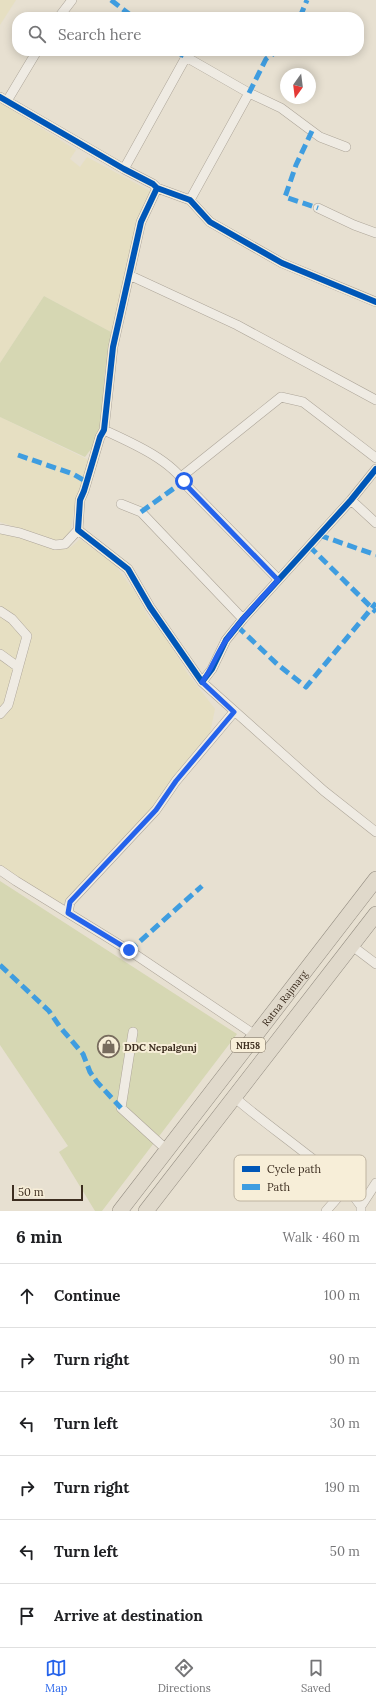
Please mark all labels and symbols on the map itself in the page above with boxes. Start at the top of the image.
north arrow [280,68,316,104]
route start [175,472,193,490]
route end [120,941,138,959]
street label: Ratna Rajmarg [259,967,310,1029]
shop icon: DDC Nepalgunj [95,1034,121,1060]
road number: NH58 [231,1038,265,1052]
place label: DDC Nepalgunj [124,1041,197,1054]
legend [234,1155,366,1201]
text: Cycle path [267,1162,322,1176]
text: Path [267,1180,290,1194]
scale bar [12,1183,83,1202]

